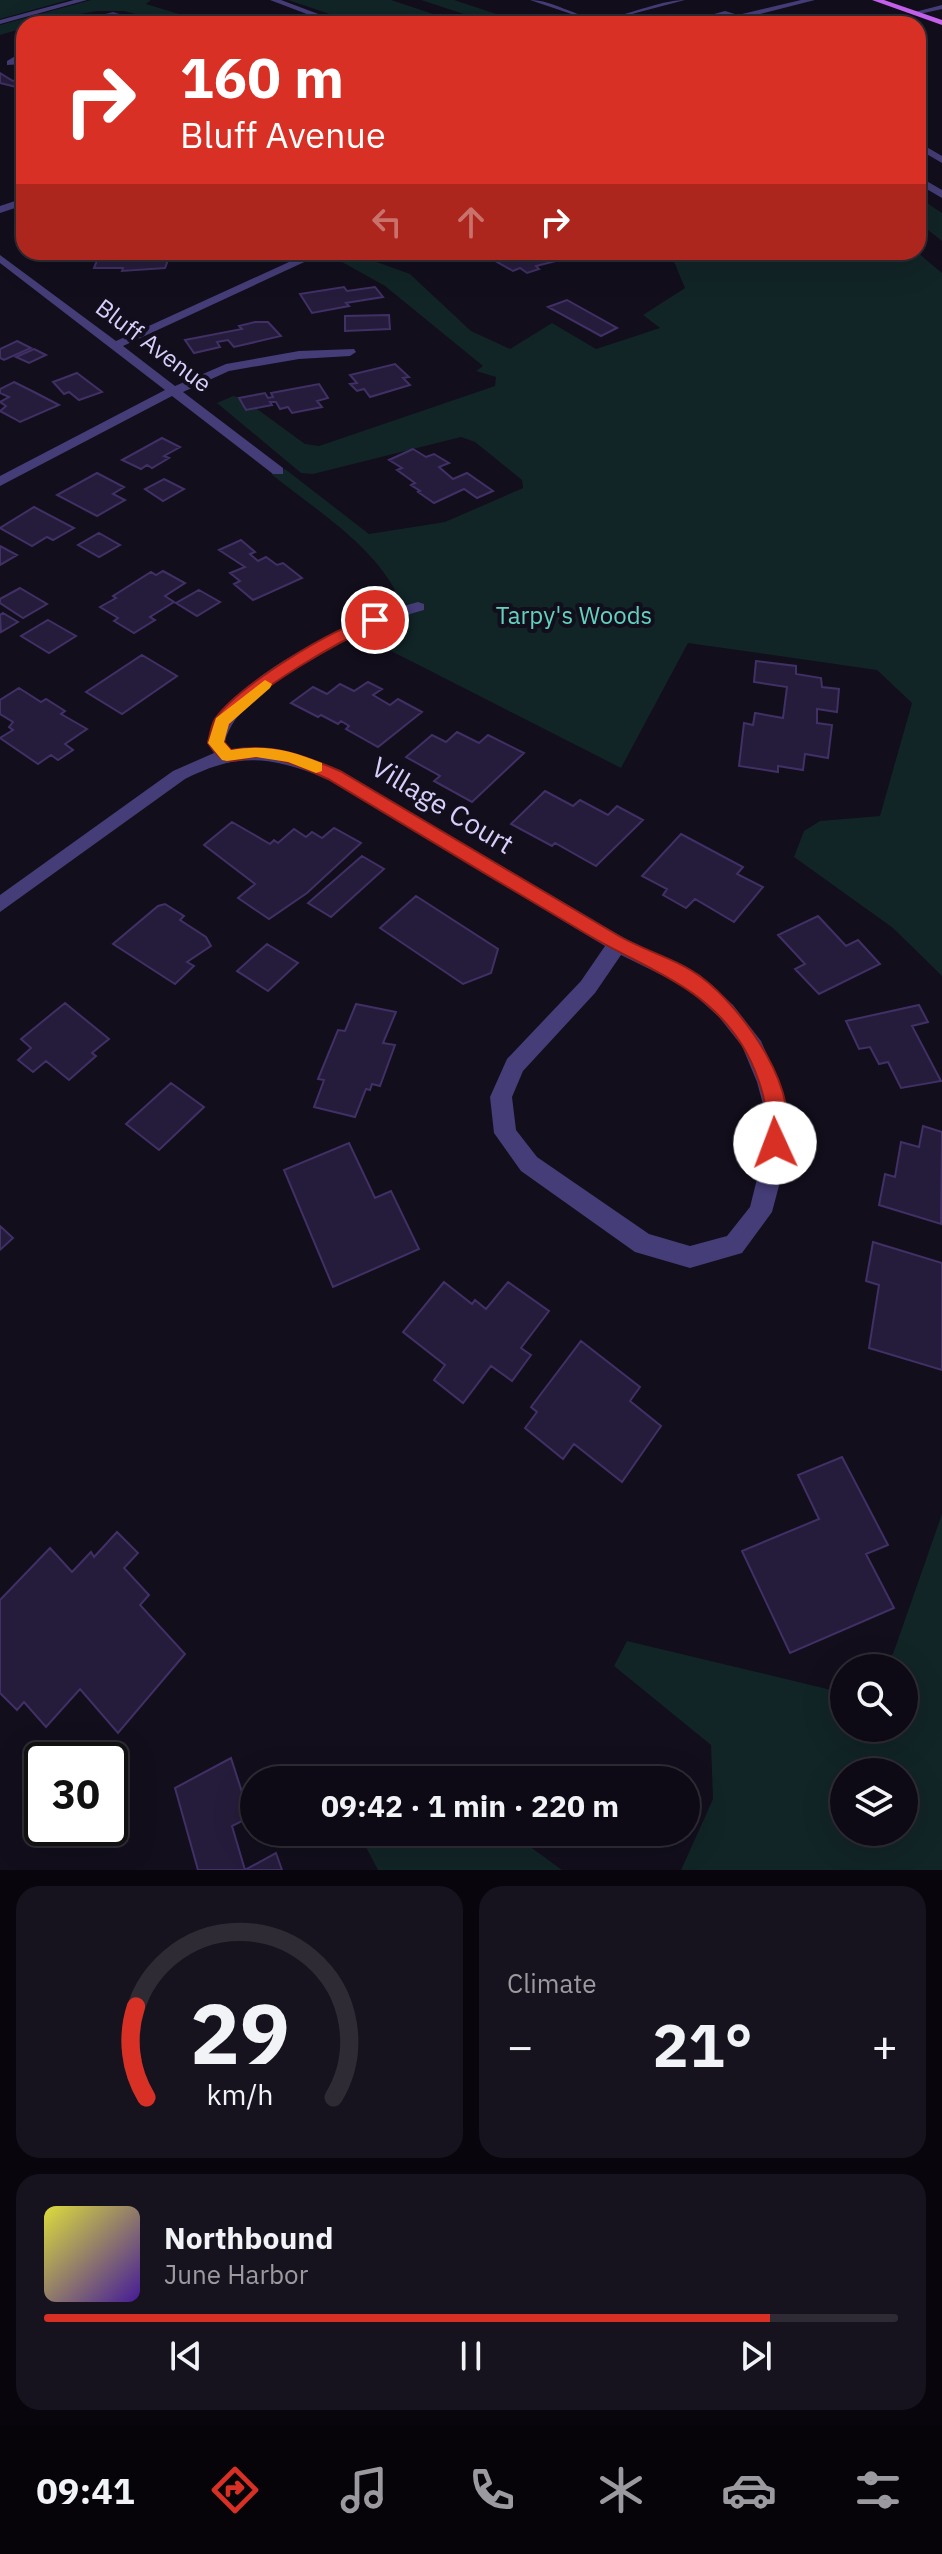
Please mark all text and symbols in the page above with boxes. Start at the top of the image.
text: 160 m [180,41,344,113]
icon: right [48,48,152,152]
text: Bluff Avenue [180,111,386,158]
icon: left [365,200,409,244]
icon: ahead [449,200,493,244]
icon: right [533,200,577,244]
street label: Bluff Avenue [90,291,218,399]
pin [341,586,409,654]
icon: arrive [353,598,397,642]
park label: Tarpy's Woods [496,599,652,631]
street label: Village Court [365,748,521,862]
position arrow [733,1101,817,1185]
map controls [830,1654,918,1846]
button: search [830,1654,918,1742]
speed limit sign: 30 [24,1742,128,1846]
button: layers [830,1758,918,1846]
text: 09:42 · 1 min · 220 m [321,1786,619,1825]
text: Climate [507,1966,597,2000]
text: 29 [190,1979,289,2087]
text: 21° [652,2005,753,2084]
text: − [507,2017,533,2074]
text: + [872,2017,898,2074]
text: km/h [206,2076,273,2113]
text: Northbound [164,2218,333,2257]
text: June Harbor [164,2257,308,2291]
icon: previous [164,2334,208,2378]
icon: pause [449,2334,493,2378]
icon: next [734,2334,778,2378]
icon: directions [207,2462,263,2518]
icon: music [336,2462,392,2518]
icon: phone [464,2462,520,2518]
icon: climate [593,2462,649,2518]
icon: car [721,2462,777,2518]
icon: filters [850,2462,906,2518]
text: 09:41 [36,2467,135,2514]

